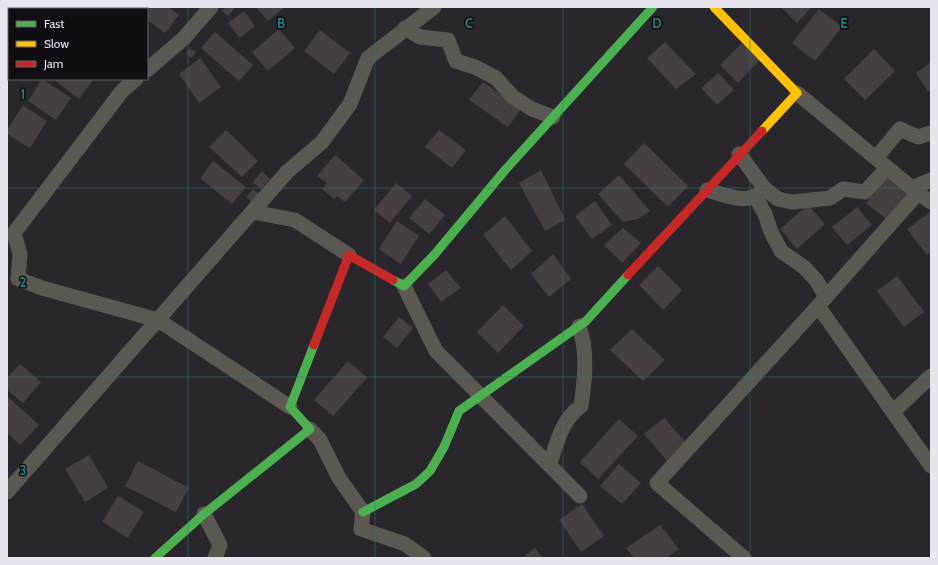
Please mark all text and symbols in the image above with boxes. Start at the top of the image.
legend [8,8,148,80]
text: B [277,15,285,31]
text: C [465,15,473,31]
text: D [652,15,662,31]
text: E [840,15,848,31]
text: Fast [44,16,64,31]
text: Slow [44,36,69,51]
text: Jam [43,56,63,71]
text: 1 [21,86,25,102]
text: 2 [20,274,27,290]
text: 3 [19,462,27,478]

